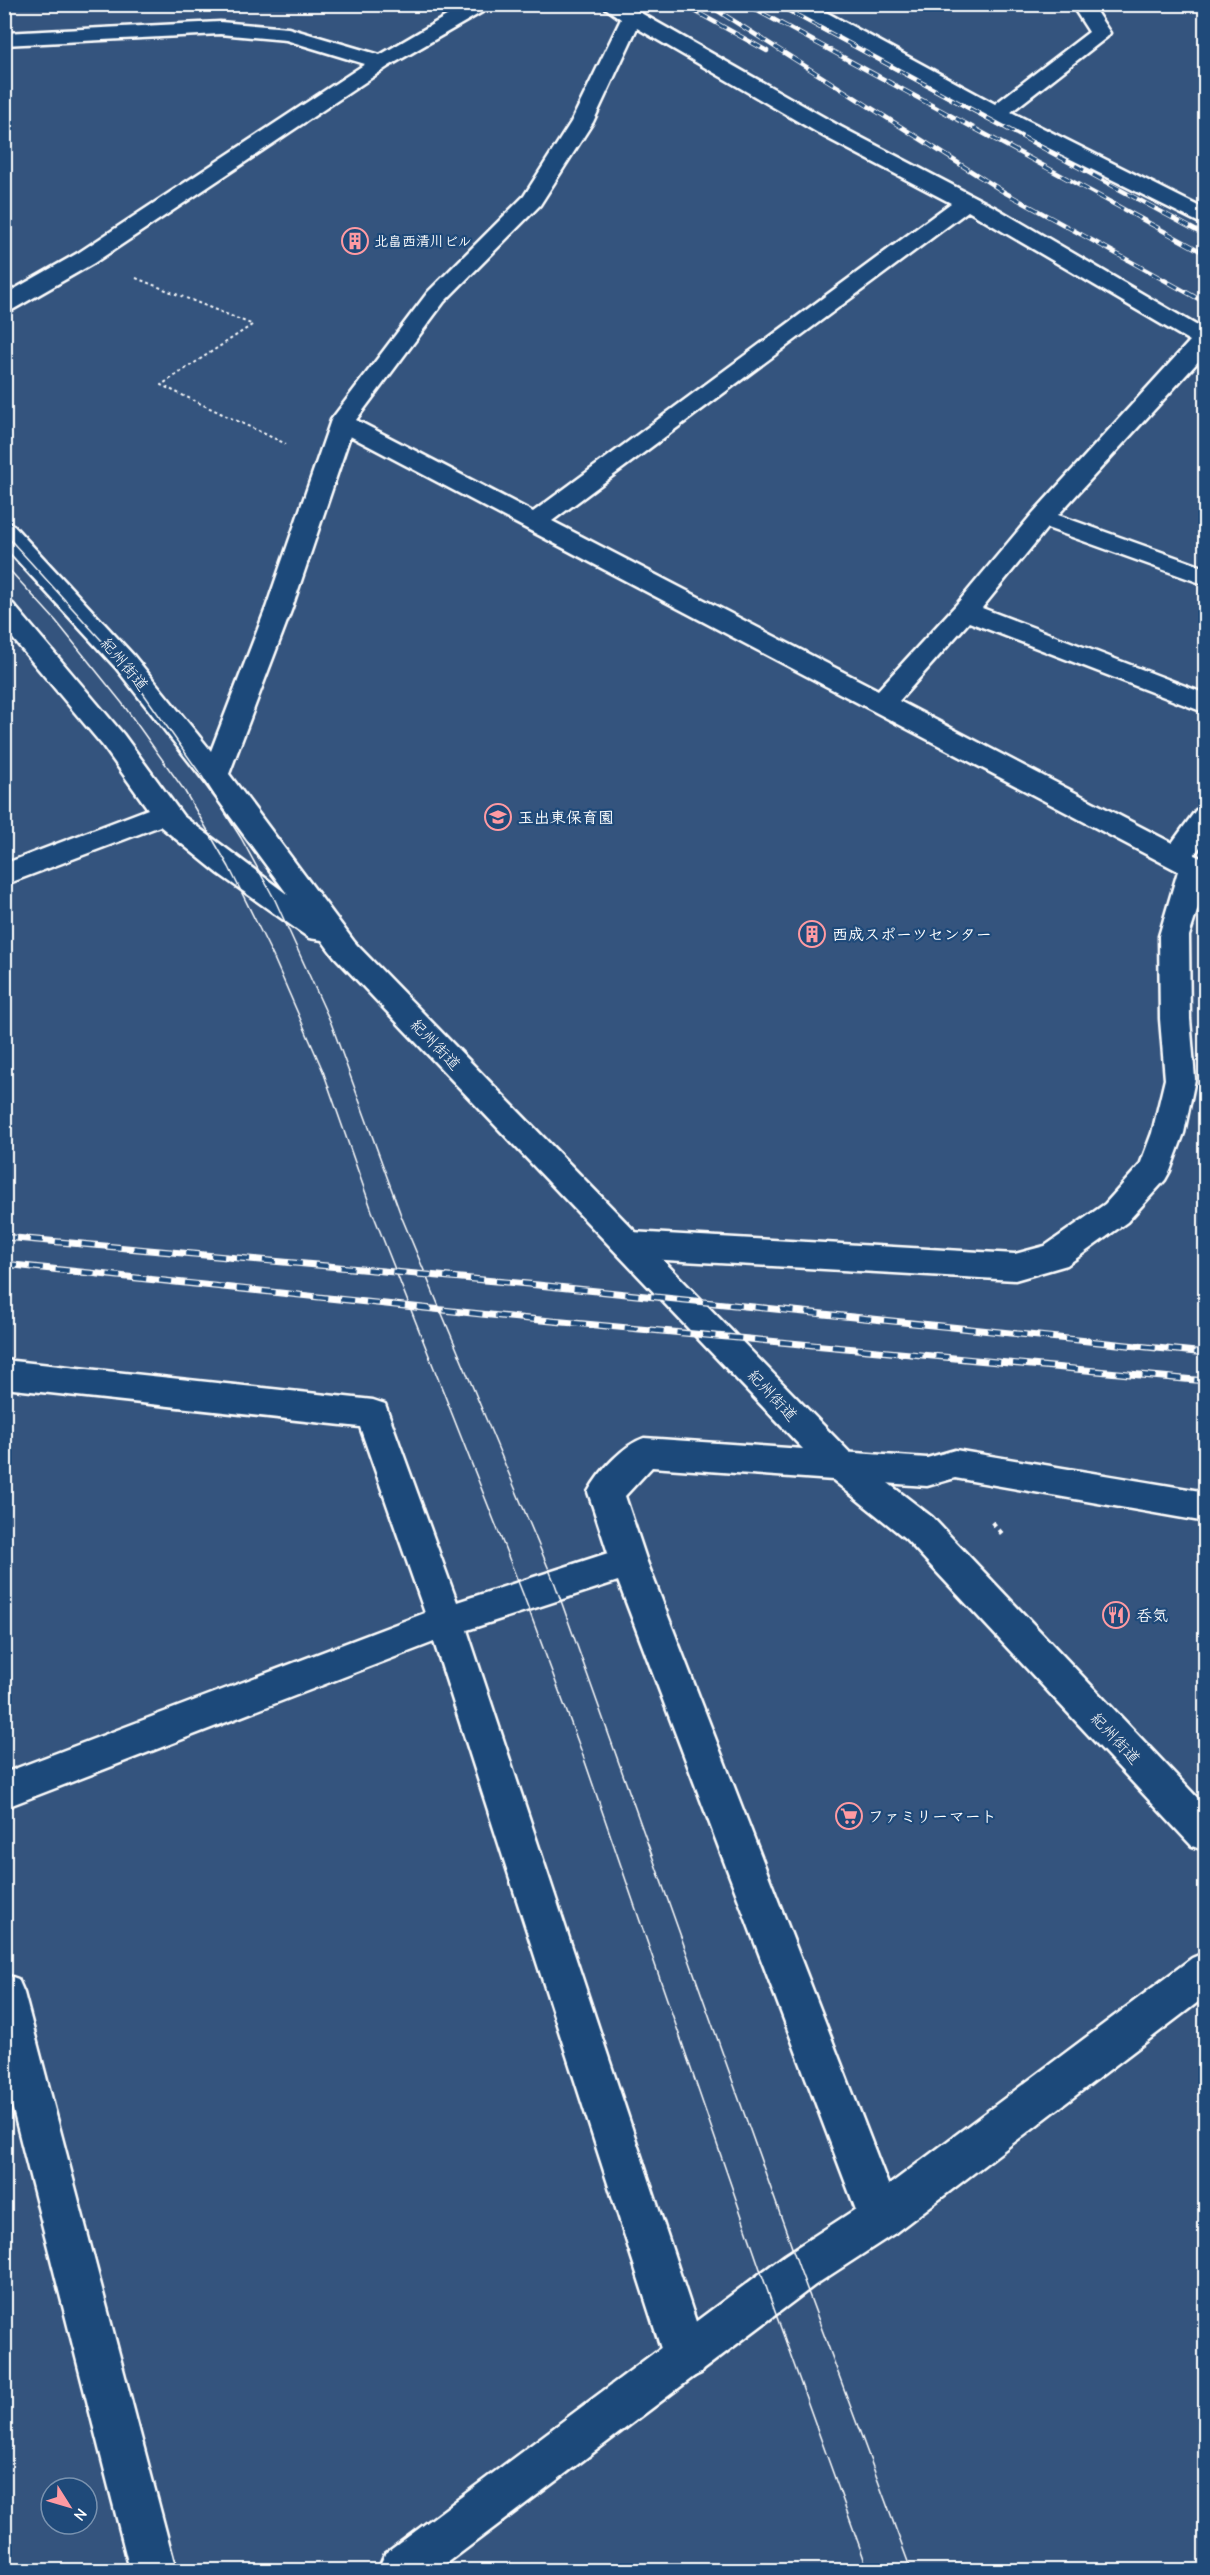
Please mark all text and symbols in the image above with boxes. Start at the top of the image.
building icon: 北畠西清川ビル [340,226,370,256]
place label: 北畠西清川ビル [374,233,472,250]
street label: 紀州街道 [97,634,152,695]
school or university icon: 玉出東保育園 [483,802,513,832]
place label: 玉出東保育園 [518,809,614,827]
building icon: 西成スポーツセンター [797,919,827,949]
place label: 西成スポーツセンター [832,926,992,944]
street label: 紀州街道 [407,1015,464,1074]
street label: 紀州街道 [744,1366,801,1425]
restaurant icon: 呑気 [1101,1600,1131,1630]
place label: 呑気 [1136,1607,1168,1625]
street label: 紀州街道 [1087,1709,1144,1768]
supermarket icon: ファミリーマート [834,1801,864,1831]
place label: ファミリーマート [868,1808,997,1826]
north arrow [39,2476,99,2536]
text: N [70,2505,91,2524]

